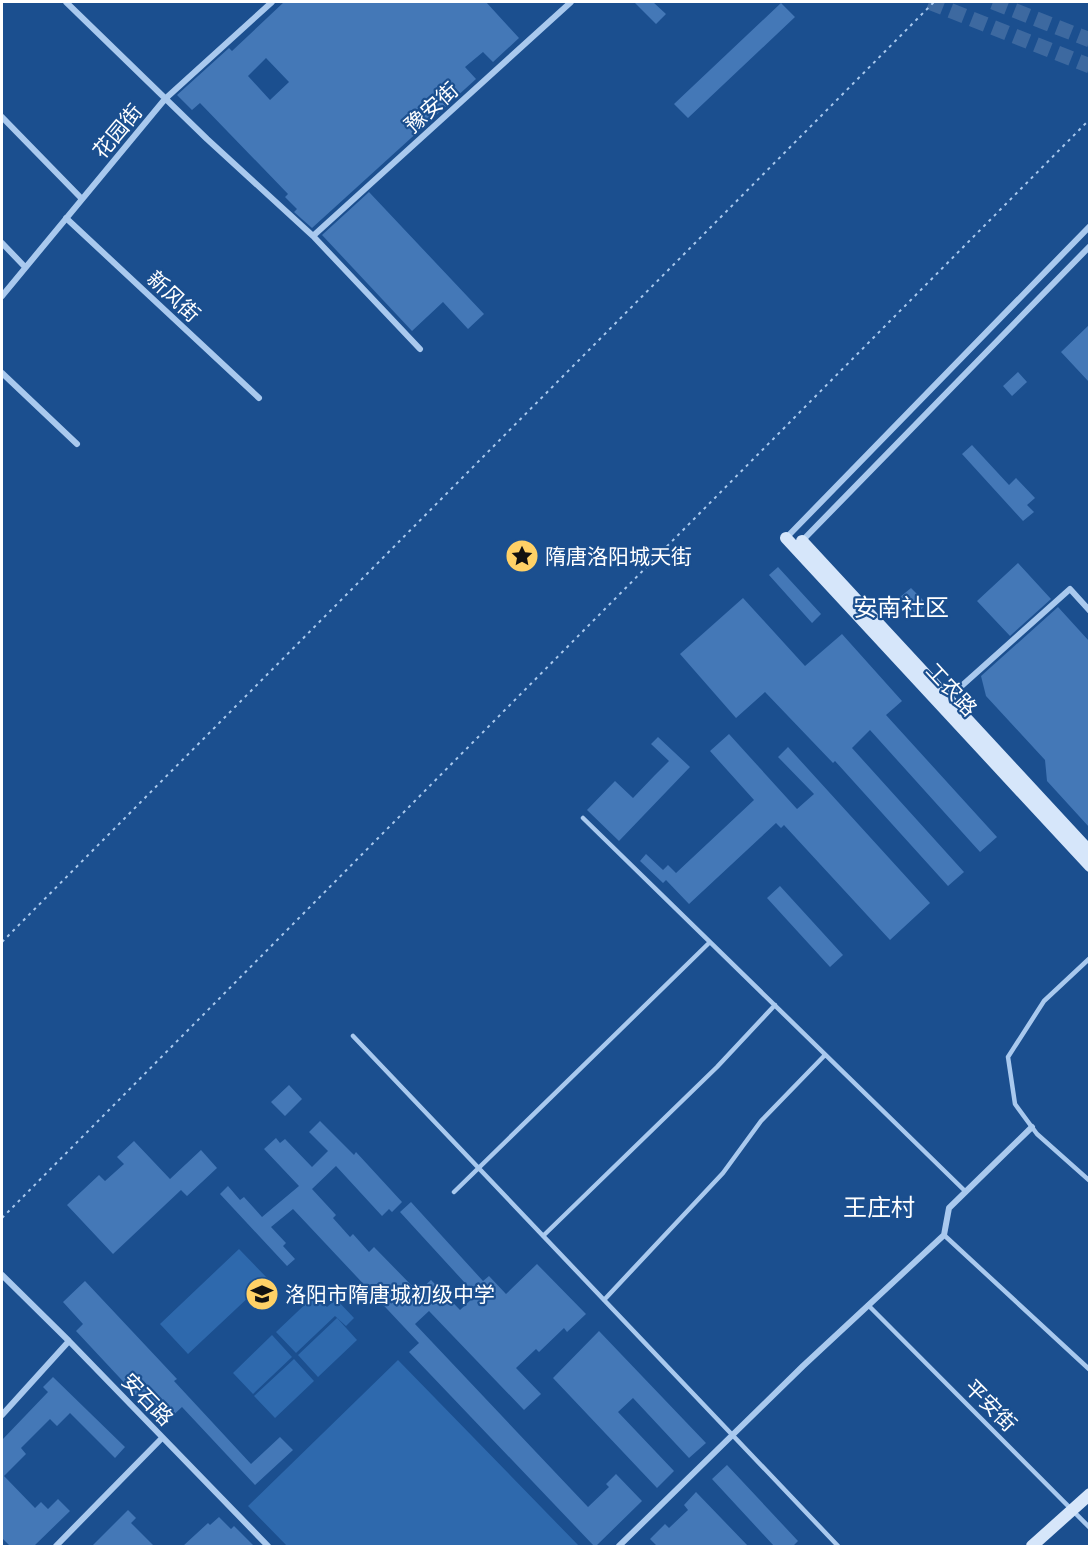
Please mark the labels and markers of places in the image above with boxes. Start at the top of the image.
place icon: 隋唐洛阳城天街 [504,538,540,574]
place label: 隋唐洛阳城天街 [545,543,692,569]
school or university icon: 洛阳市隋唐城初级中学 [244,1276,280,1312]
place label: 洛阳市隋唐城初级中学 [285,1281,495,1307]

